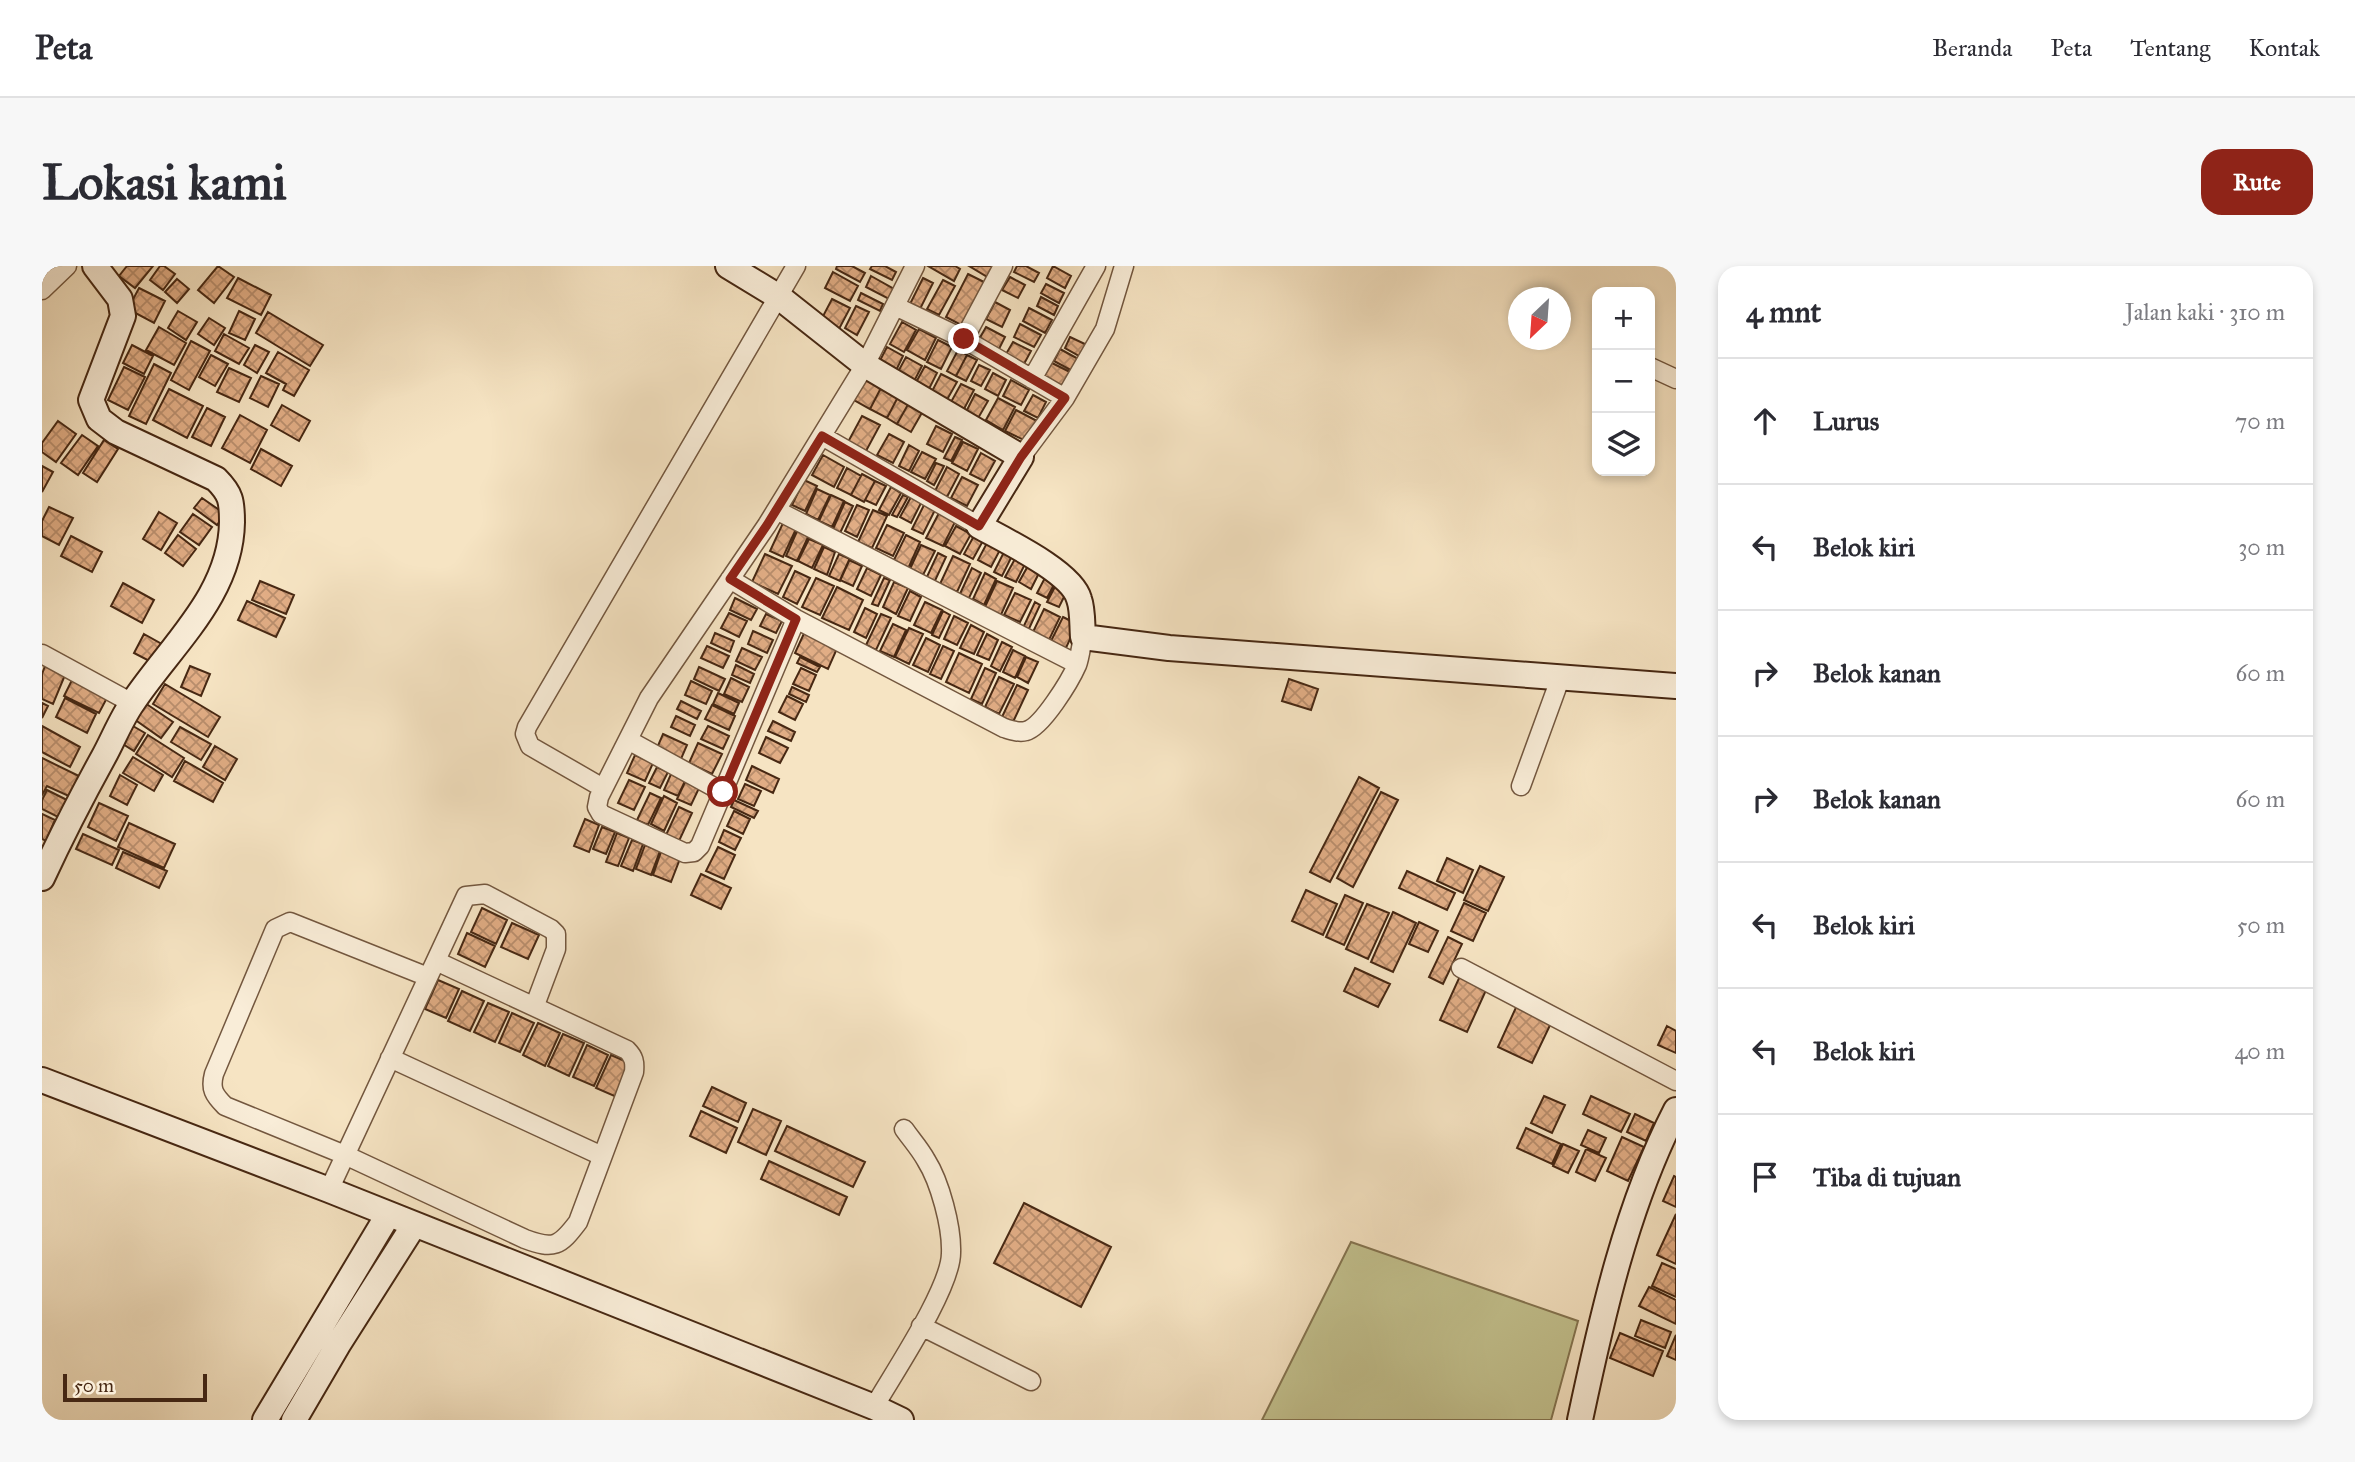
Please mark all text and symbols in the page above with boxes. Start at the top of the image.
text: Peta [35,28,92,68]
text: Beranda [1932,33,2012,63]
text: Peta [2050,33,2092,63]
text: Tentang [2130,33,2210,63]
text: Kontak [2248,33,2320,63]
button: Rute [2201,149,2313,215]
text: Lokasi kami [42,153,286,212]
north arrow [1508,287,1571,350]
map controls [1592,287,1655,476]
button: + [1592,287,1655,350]
text: 4 mnt [1746,294,1821,330]
text: Jalan kaki · 310 m [2125,298,2285,326]
route end [948,323,979,354]
button: − [1592,350,1655,413]
icon: ahead [1746,402,1784,440]
text: Lurus [1813,405,1879,437]
text: 70 m [2235,407,2285,435]
button: layers [1592,413,1655,476]
icon: left [1746,528,1784,566]
text: Belok kiri [1813,531,1915,563]
text: 30 m [2238,533,2285,561]
icon: right [1746,654,1784,692]
text: Belok kanan [1813,657,1941,689]
text: 60 m [2236,659,2285,687]
route start [707,776,738,807]
icon: right [1746,780,1784,818]
text: Belok kanan [1813,783,1941,815]
text: 60 m [2236,785,2285,813]
icon: left [1746,906,1784,944]
text: Belok kiri [1813,909,1915,941]
text: 50 m [2237,911,2285,939]
icon: left [1746,1032,1784,1070]
text: Belok kiri [1813,1035,1915,1067]
text: 40 m [2235,1037,2285,1065]
icon: arrive [1746,1158,1784,1196]
text: Tiba di tujuan [1813,1161,1961,1193]
scale bar [63,1371,206,1403]
text: 50 m [74,1374,114,1397]

